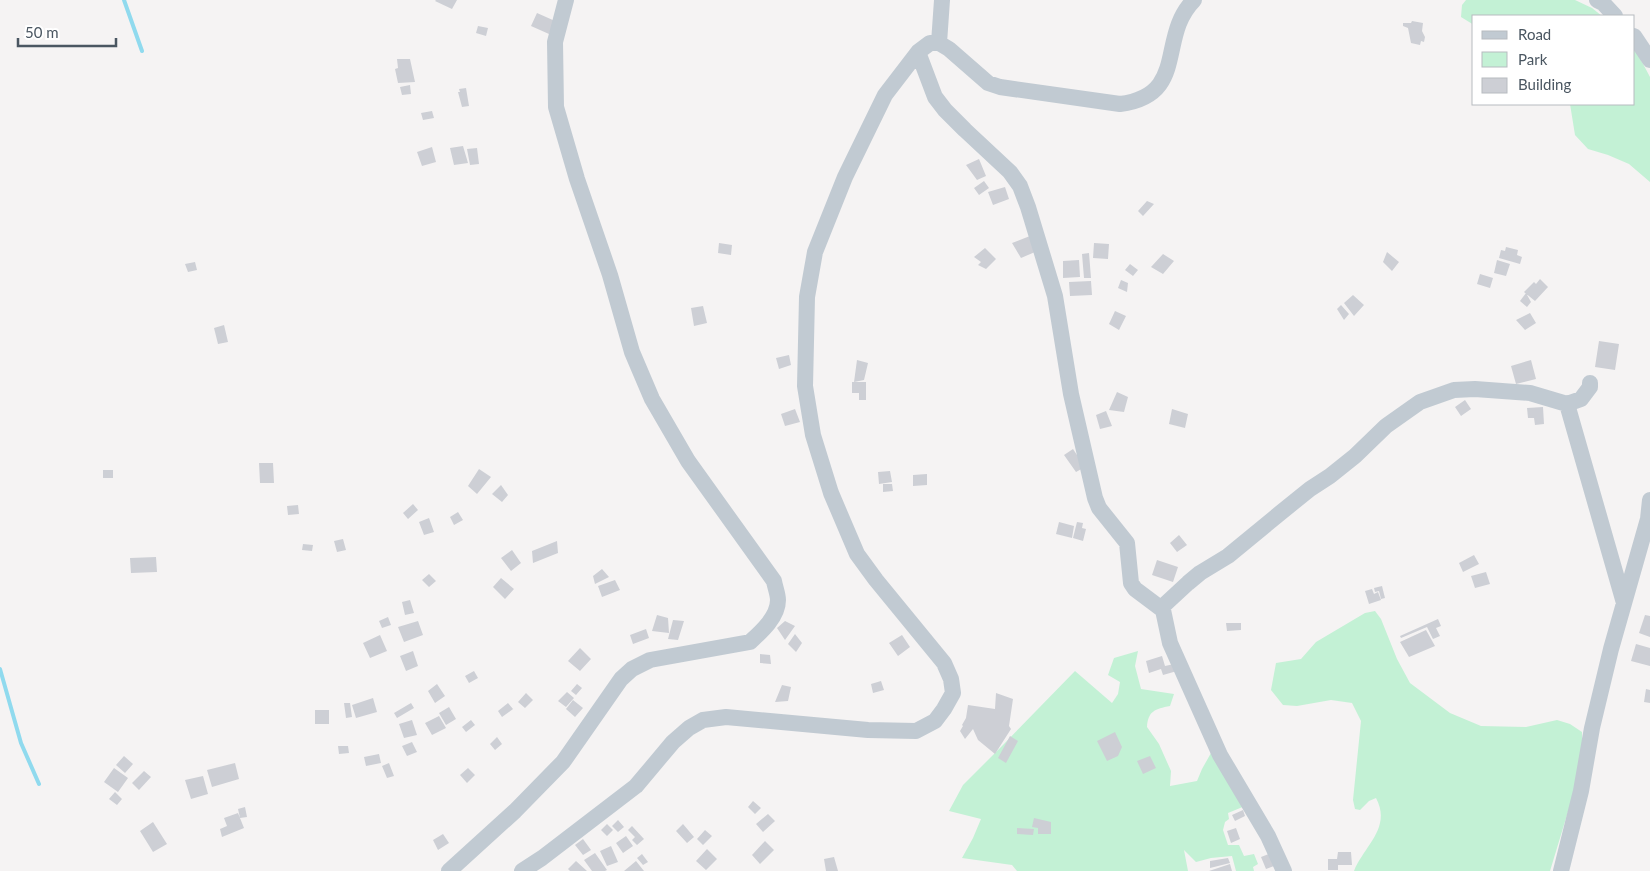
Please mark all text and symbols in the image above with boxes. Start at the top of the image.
scale bar [18,15,115,47]
legend [1472,15,1635,105]
text: 50 m [25,23,59,41]
text: Road [1518,25,1551,43]
text: Park [1518,50,1548,68]
text: Building [1518,75,1571,93]

